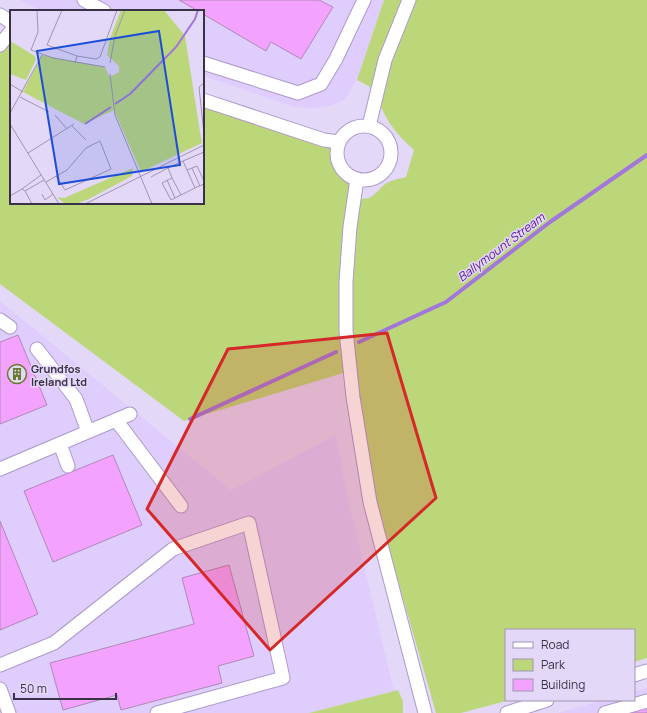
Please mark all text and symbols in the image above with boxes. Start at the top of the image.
inset map [10,10,204,204]
water label: Ballymount Stream [454,208,549,285]
place label: Grundfos Ireland Ltd [31,361,87,389]
building icon: Grundfos Ireland Ltd [6,363,28,385]
legend [505,629,635,701]
text: Road [541,636,569,653]
text: Park [541,656,566,673]
scale bar [14,675,116,701]
text: Building [541,676,585,693]
text: 50 m [20,680,47,697]

